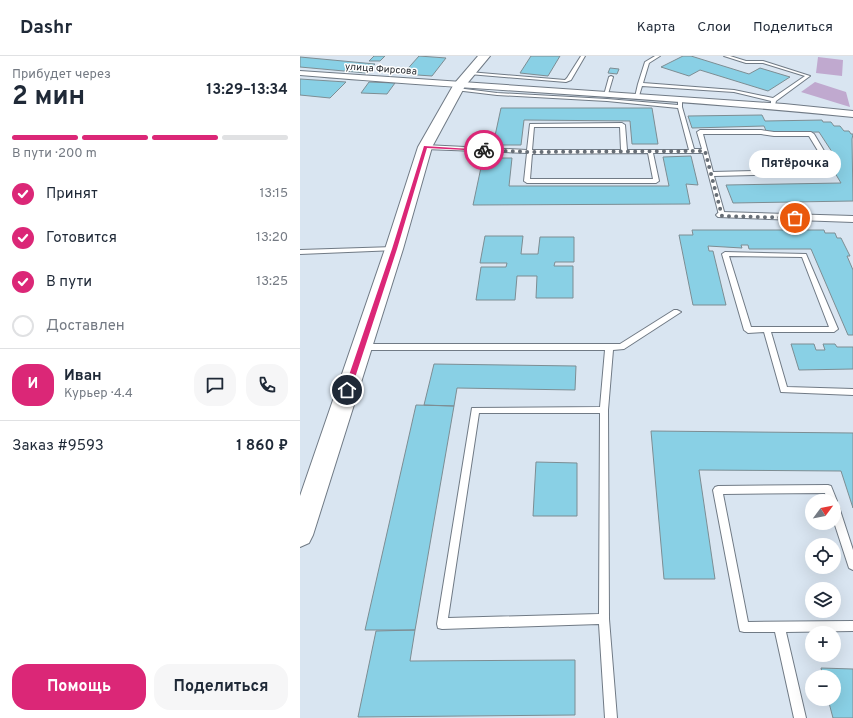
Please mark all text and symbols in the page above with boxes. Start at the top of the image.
text: Dashr [20,16,72,40]
text: Карта [637,19,675,36]
text: Слои [697,19,731,36]
text: Поделиться [753,19,833,36]
street label: улица Фирсова [344,60,417,78]
text: Прибудет через [12,67,111,83]
text: 2 мин [12,81,85,114]
text: 13:29–13:34 [206,81,288,100]
courier [464,130,504,170]
icon: bike [473,139,495,161]
text: В пути · 200 m [12,146,97,162]
callout: Пятёрочка [749,150,841,178]
text: Пятёрочка [761,156,829,172]
icon: check [12,183,34,205]
text: Принят [46,185,98,204]
text: 13:15 [259,186,288,202]
pin [778,201,812,235]
icon: bag [784,207,806,229]
icon: check [12,227,34,249]
text: Готовится [46,229,117,248]
text: 13:20 [256,230,288,246]
icon: check [12,271,34,293]
text: В пути [46,273,92,292]
text: 13:25 [256,274,288,290]
text: Доставлен [46,317,125,336]
button: chat [194,364,236,406]
button: phone [246,364,288,406]
text: Иван [64,367,102,386]
pin [330,373,364,407]
text: И [28,375,38,394]
icon: home [336,379,358,401]
text: Курьер · 4.4 [64,386,133,402]
text: Заказ #9593 [12,437,104,456]
text: 1 860 ₽ [236,437,288,456]
north arrow [805,494,841,530]
map controls [805,494,841,706]
button: locate [805,538,841,574]
button: layers [805,582,841,618]
button: + [805,626,841,662]
button: Помощь [12,664,146,710]
button: Поделиться [154,664,288,710]
button: − [805,670,841,706]

